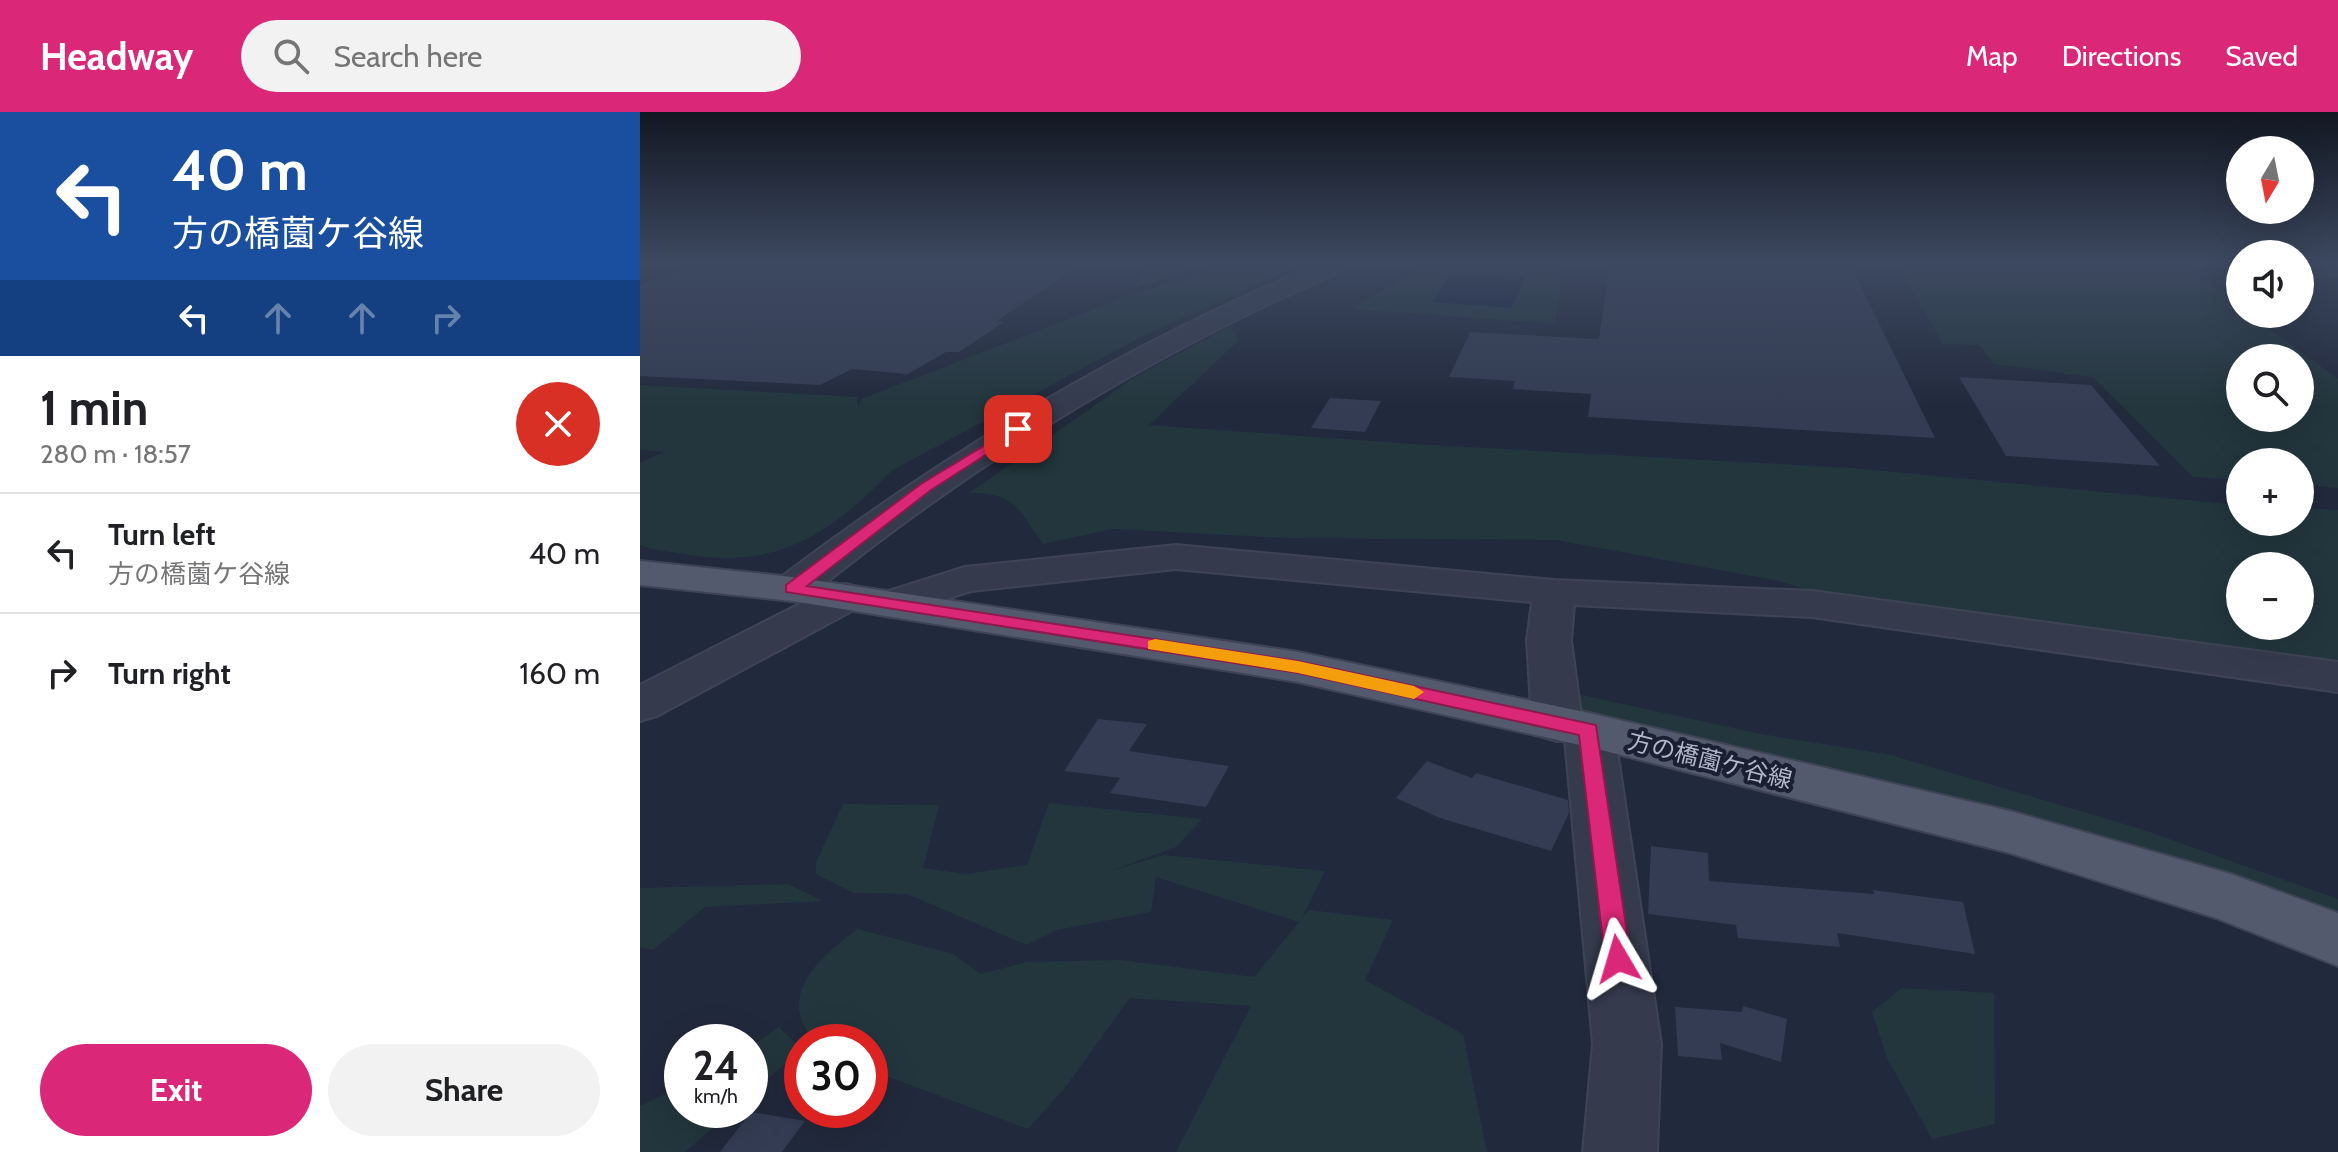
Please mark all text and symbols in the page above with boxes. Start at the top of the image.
search box [241,20,801,92]
text: Headway [40,33,193,80]
icon: search [269,34,313,78]
text: Search here [333,38,482,75]
text: Map [1966,39,2018,73]
text: Directions [2062,39,2181,73]
text: Saved [2225,39,2298,73]
text: 40 m [172,136,308,204]
north arrow [2226,136,2314,224]
map controls [2226,136,2314,640]
icon: left [40,144,144,248]
text: 方の橋薗ケ谷線 [172,211,424,255]
button: sound [2226,240,2314,328]
icon: left [172,296,216,340]
icon: ahead [256,296,300,340]
icon: ahead [340,296,384,340]
icon: right [424,296,468,340]
button: search [2226,344,2314,432]
text: 1 min [40,379,148,437]
button: close [516,382,600,466]
pin [984,395,1052,463]
icon: arrive [996,407,1040,451]
text: 280 m · 18:57 [40,438,191,470]
button: + [2226,448,2314,536]
text: Turn left [108,516,216,553]
icon: left [40,531,84,575]
text: 40 m [529,535,600,572]
button: − [2226,552,2314,640]
text: 方の橋薗ケ谷線 [108,558,290,590]
icon: right [40,651,84,695]
text: Turn right [108,655,231,692]
text: 160 m [519,655,600,692]
street label: 方の橋薗ケ谷線 [1625,726,1795,794]
position arrow [1576,917,1660,1001]
speed limit sign: 30 [784,1024,888,1128]
text: 24 [693,1041,739,1090]
button: Exit [40,1044,312,1136]
button: Share [328,1044,600,1136]
text: km/h [694,1084,738,1108]

